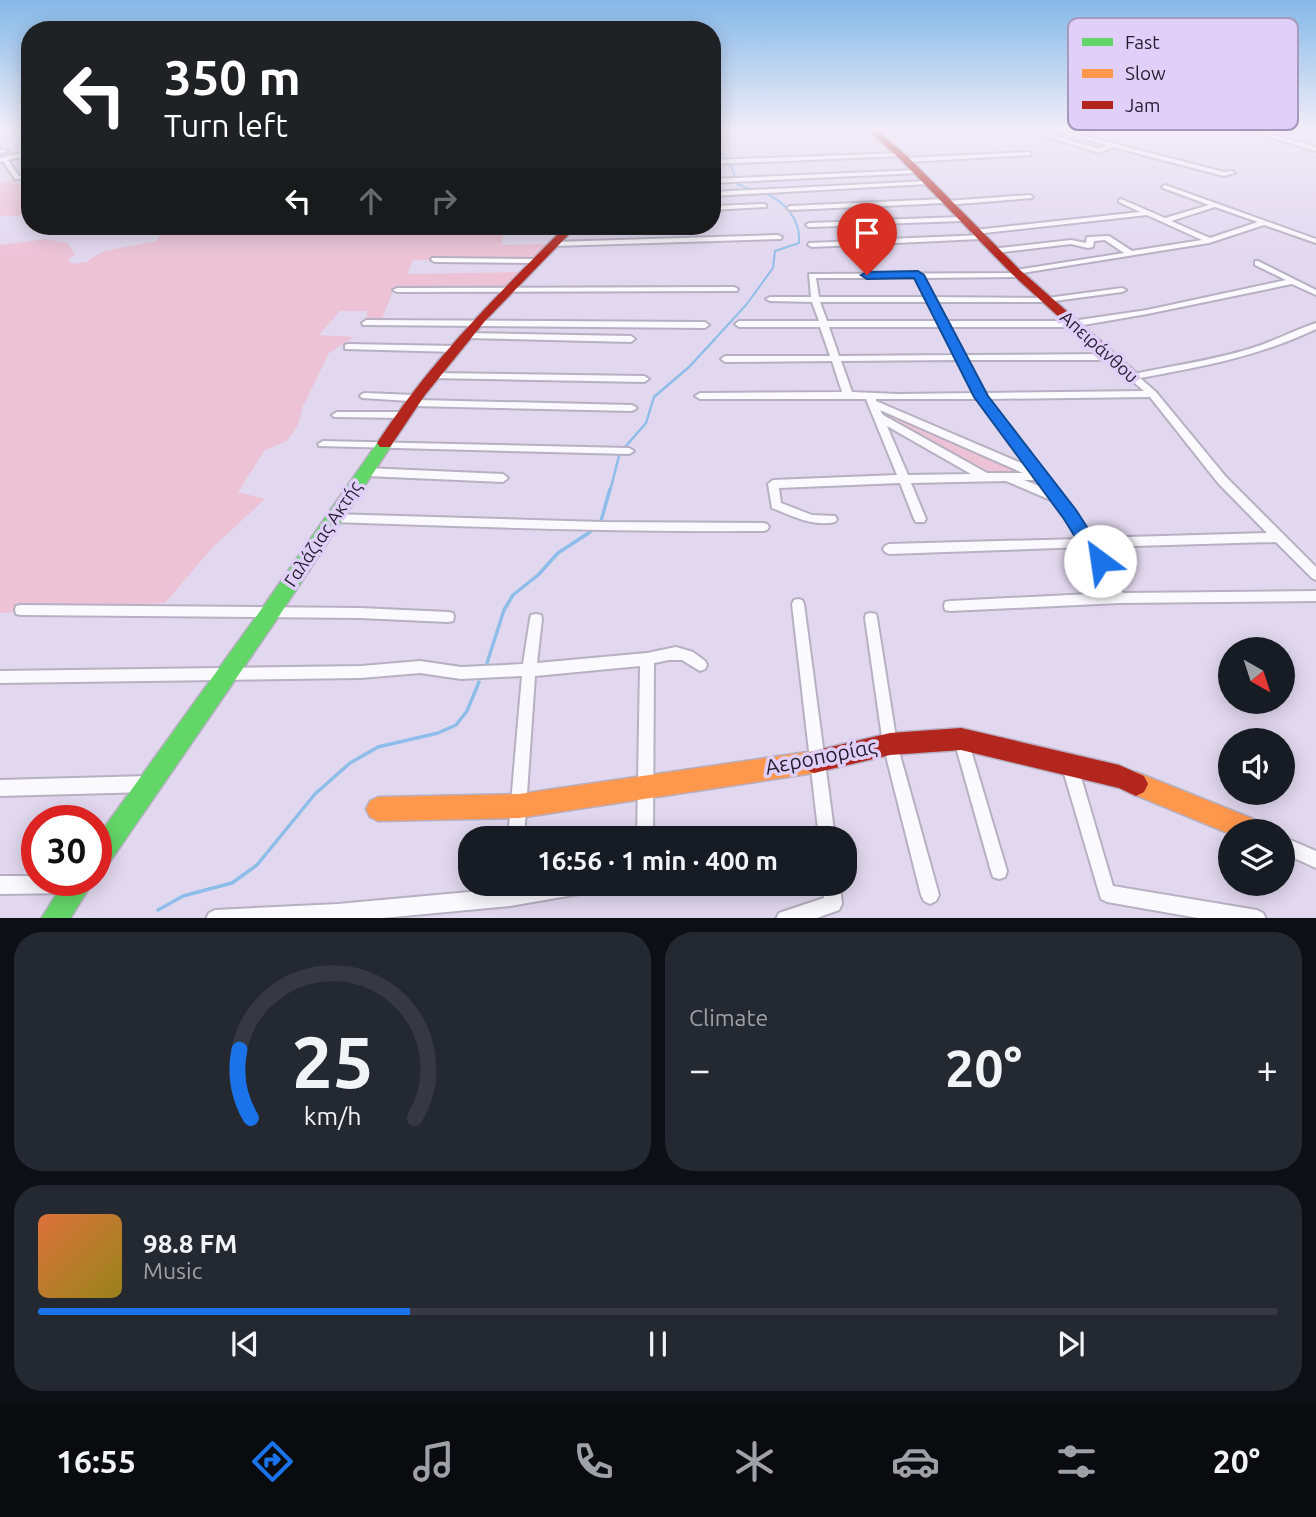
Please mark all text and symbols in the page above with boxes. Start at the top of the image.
legend [1068,18,1298,130]
text: Fast [1125,31,1160,53]
icon: left [49,49,140,140]
text: 350 m [164,49,301,104]
text: Slow [1125,62,1166,84]
text: Jam [1125,94,1161,116]
text: Turn left [164,107,288,143]
icon: left [279,182,317,220]
icon: ahead [352,182,390,220]
icon: right [425,182,463,220]
pin [837,203,897,275]
icon: arrive [848,214,886,252]
street label: Απειράνθου [1057,306,1143,386]
street label: Γαλάζιας Ακτής [280,477,366,590]
position arrow [1063,524,1137,598]
north arrow [1218,637,1295,714]
map controls [1218,637,1295,896]
button: sound [1218,728,1295,805]
street label: Αεροπορίας [763,733,879,779]
speed limit sign: 30 [21,805,112,896]
button: layers [1218,819,1295,896]
text: 16:56 · 1 min · 400 m [537,846,778,875]
text: Climate [689,1005,768,1030]
text: 25 [291,1020,374,1102]
text: 20° [945,1039,1022,1097]
text: − [689,1048,710,1090]
text: + [1257,1048,1278,1090]
text: km/h [304,1101,361,1129]
text: 98.8 FM [143,1229,237,1258]
text: Music [143,1258,202,1283]
icon: previous [226,1325,264,1363]
icon: pause [639,1325,677,1363]
icon: next [1052,1325,1090,1363]
icon: directions [248,1437,297,1486]
icon: music [409,1437,458,1486]
icon: phone [569,1437,618,1486]
icon: climate [730,1437,779,1486]
icon: car [891,1437,940,1486]
icon: filters [1052,1437,1101,1486]
text: 16:55 [56,1443,136,1479]
text: 20° [1213,1443,1260,1479]

